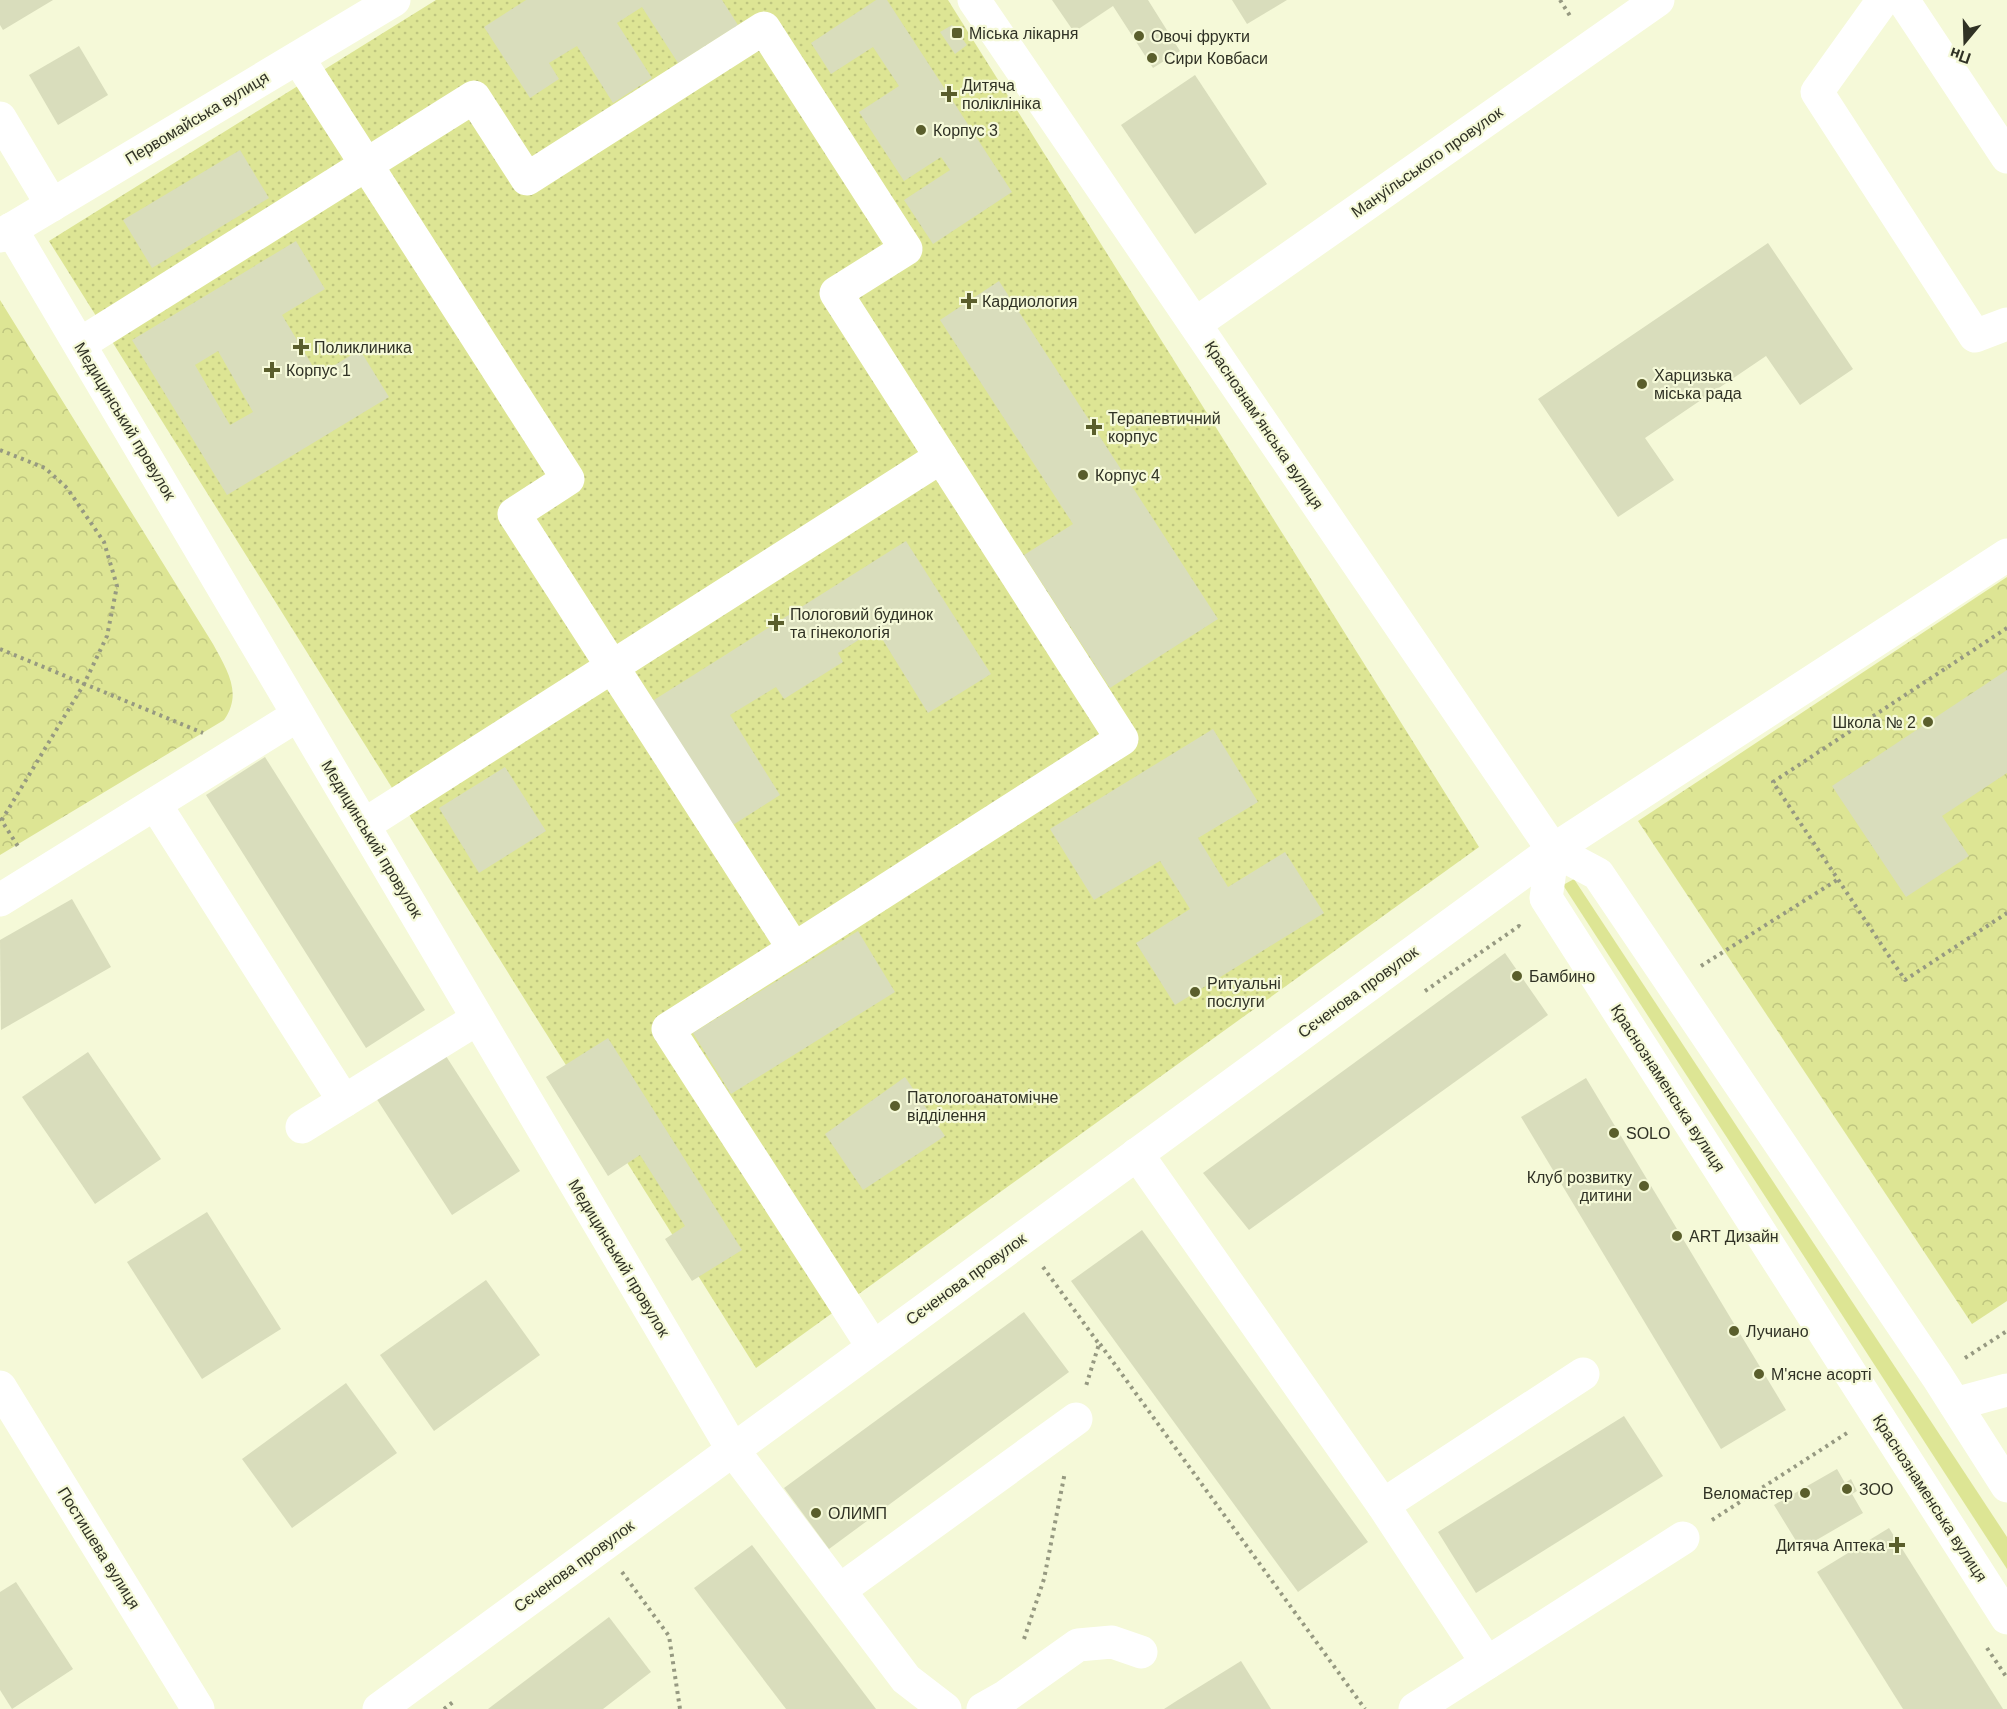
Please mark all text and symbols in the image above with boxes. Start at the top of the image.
north arrow [1935,12,1995,72]
place label: Міська лікарня [969,25,1078,42]
marker: Міська лікарня [950,26,964,40]
place label: Овочі фрукти [1151,28,1250,45]
marker: Овочі фрукти [1132,29,1146,43]
text: Пн [1948,44,1973,67]
place label: Сири Ковбаси [1164,50,1268,67]
marker: Сири Ковбаси [1145,51,1159,65]
street label: Первомайська вулиця [122,68,272,168]
place label: Дитяча поліклініка [962,77,1041,112]
marker: Дитяча поліклініка [940,85,958,103]
street label: Мануїльського провулок [1348,103,1507,221]
place label: Корпус 3 [933,122,998,139]
marker: Корпус 3 [914,123,928,137]
marker: Кардиология [960,292,978,310]
place label: Кардиология [982,293,1077,310]
marker: Поликлиника [292,338,310,356]
street label: Краснознамʼянська вулиця [1201,338,1327,512]
street label: Медицинський провулок [71,339,179,504]
place label: Поликлиника [314,339,412,356]
marker: Корпус 1 [263,361,281,379]
place label: Корпус 1 [286,362,351,379]
place label: Харцизька міська рада [1654,367,1742,402]
marker: Харцизька міська рада [1635,377,1649,391]
place label: Терапевтичний корпус [1108,410,1221,445]
marker: Терапевтичний корпус [1085,418,1103,436]
place label: Корпус 4 [1095,467,1160,484]
marker: Корпус 4 [1076,468,1090,482]
place label: Пологовий будинок та гінекологія [790,606,934,641]
marker: Пологовий будинок та гінекологія [767,614,785,632]
place label: Школа № 2 [1832,714,1916,731]
marker: Школа № 2 [1921,715,1935,729]
street label: Медицинський провулок [318,757,426,922]
street label: Сєченова провулок [1295,942,1422,1041]
place label: Бамбино [1529,968,1595,985]
marker: Бамбино [1510,969,1524,983]
place label: Ритуальні послуги [1207,975,1281,1010]
marker: Ритуальні послуги [1188,985,1202,999]
street label: Краснознаменська вулиця [1608,1001,1728,1175]
place label: Патологоанатомічне відділення [907,1089,1059,1124]
marker: Патологоанатомічне відділення [888,1099,902,1113]
place label: SOLO [1626,1125,1670,1142]
marker: SOLO [1607,1126,1621,1140]
place label: Клуб розвитку дитини [1527,1169,1632,1204]
street label: Медицинський провулок [565,1176,673,1341]
marker: Клуб розвитку дитини [1637,1179,1651,1193]
place label: ART Дизайн [1689,1228,1779,1245]
street label: Сєченова провулок [903,1229,1030,1328]
marker: ART Дизайн [1670,1229,1684,1243]
place label: Лучиано [1746,1323,1809,1340]
marker: Лучиано [1727,1324,1741,1338]
place label: М'ясне асорті [1771,1366,1872,1383]
marker: М'ясне асорті [1752,1367,1766,1381]
street label: Краснознаменська вулиця [1870,1411,1990,1585]
place label: ЗОО [1859,1481,1893,1498]
marker: ЗОО [1840,1482,1854,1496]
street label: Постишева вулиця [55,1484,143,1612]
place label: Веломастер [1703,1485,1793,1502]
marker: Веломастер [1798,1486,1812,1500]
place label: ОЛИМП [828,1505,887,1522]
marker: ОЛИМП [809,1506,823,1520]
street label: Сєченова провулок [511,1516,638,1615]
place label: Дитяча Аптека [1776,1537,1885,1554]
marker: Дитяча Аптека [1890,1538,1904,1552]

